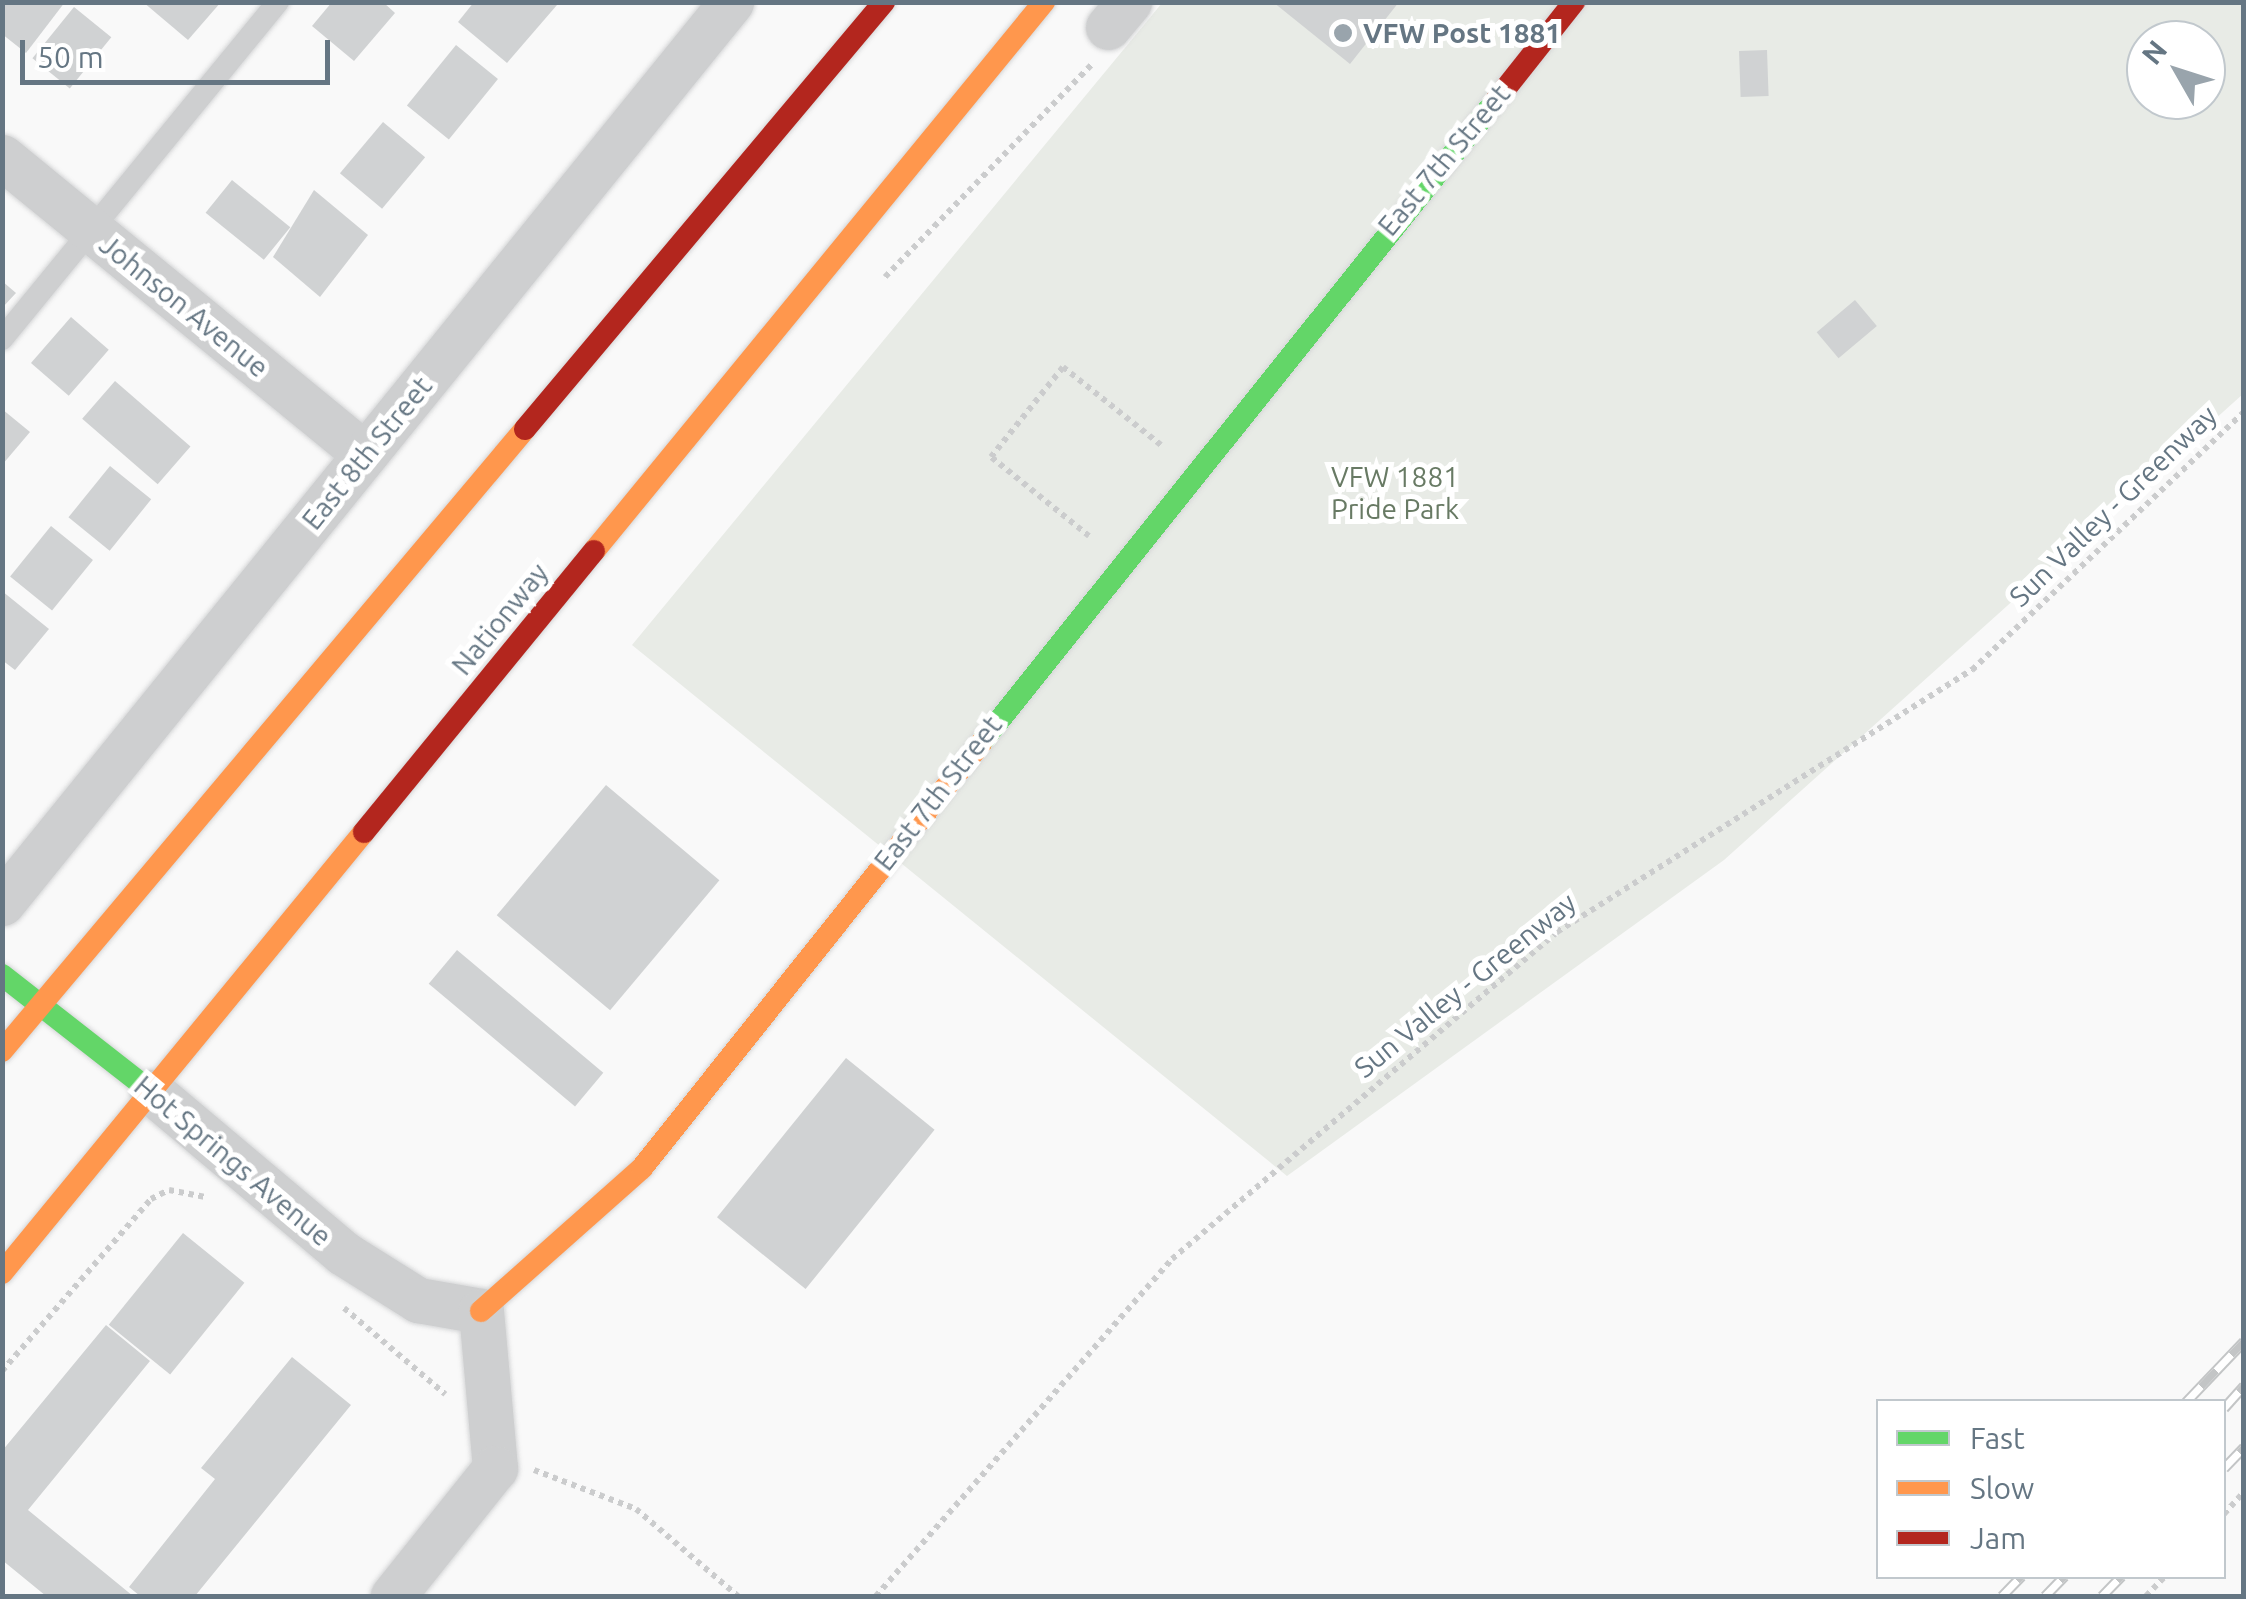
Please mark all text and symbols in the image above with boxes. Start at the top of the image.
place label: VFW Post 1881 [1363,16,1561,50]
scale bar [25,20,335,82]
north arrow [2126,20,2226,120]
marker: VFW Post 1881 [1332,22,1354,44]
text: N [2135,34,2172,70]
text: 50 m [37,40,104,74]
street label: East 7th Street [1371,78,1517,242]
street label: Johnson Avenue [93,228,275,384]
street label: East 8th Street [295,370,439,536]
street label: Sun Valley - Greenway [2002,398,2224,614]
park label: VFW 1881 Pride Park [1331,460,1459,526]
street label: Nationway [445,556,555,682]
street label: East 7th Street [867,709,1009,877]
street label: Sun Valley - Greenway [1348,885,1582,1085]
street label: Hot Springs Avenue [128,1069,338,1253]
legend [1876,1399,2226,1579]
text: Fast [1970,1421,2025,1455]
text: Slow [1970,1471,2034,1505]
text: Jam [1970,1521,2026,1555]

